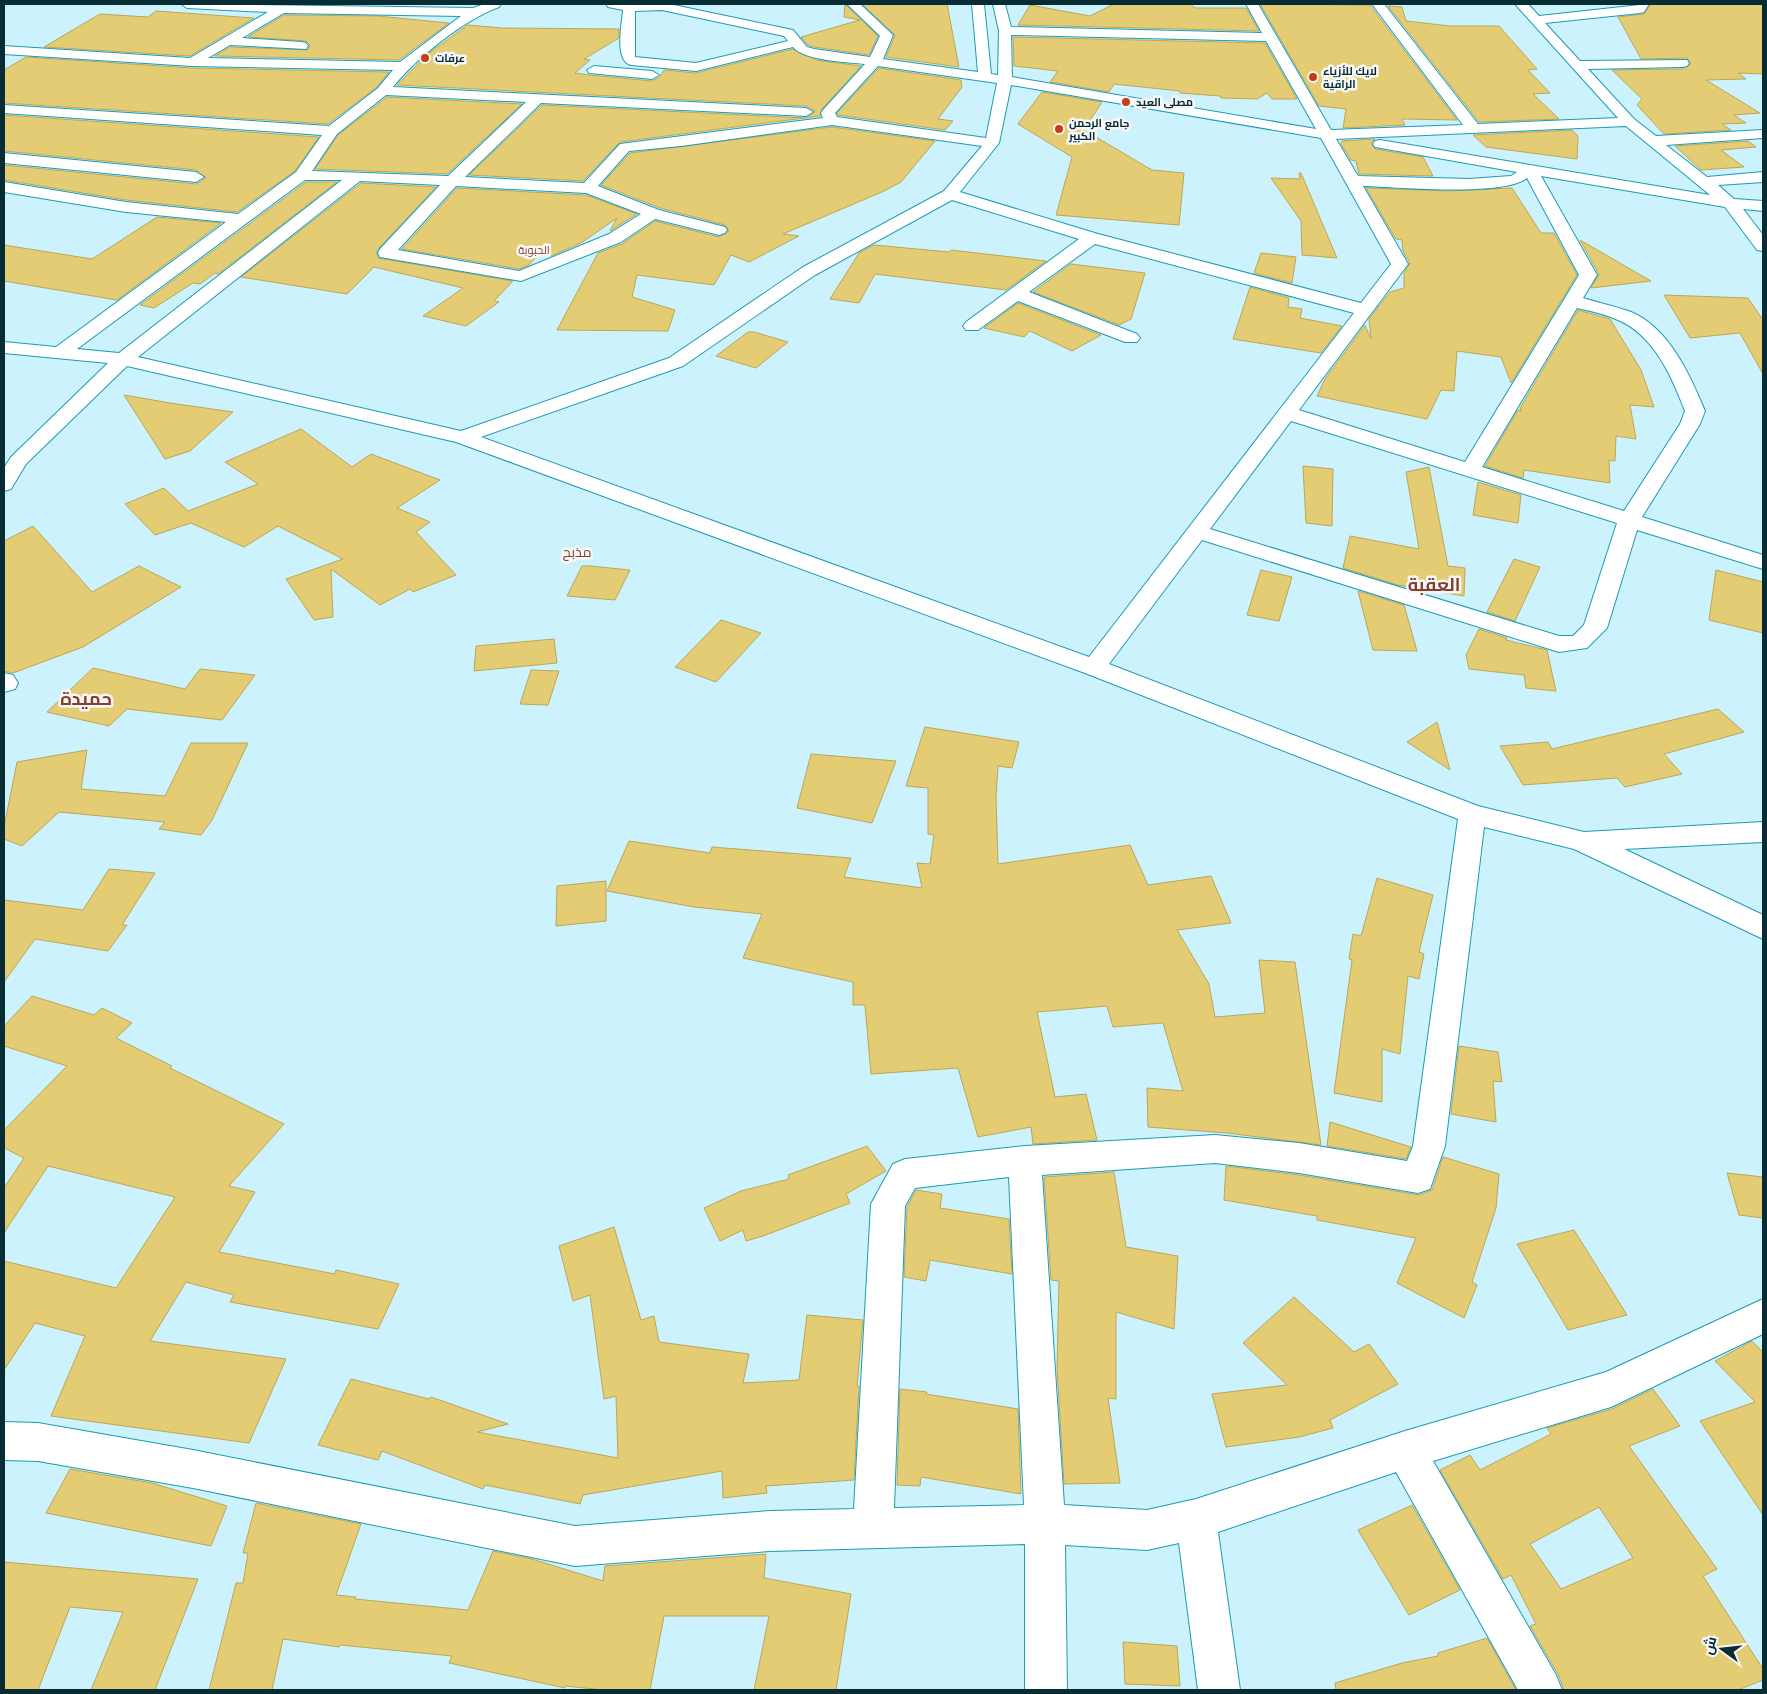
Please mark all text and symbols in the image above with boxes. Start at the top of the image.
marker: عرفات [419,52,431,64]
place label: عرفات [435,52,465,65]
place label: لايك للأزياء الراقية [1323,65,1377,91]
marker: لايك للأزياء الراقية [1307,71,1319,83]
marker: مصلى العيد [1120,96,1132,108]
place label: مصلى العيد [1136,96,1193,109]
place label: جامع الرحمن الكبير [1068,117,1129,143]
marker: جامع الرحمن الكبير [1053,123,1065,135]
district label: الحبوبة [518,244,550,257]
district label: مذبح [562,544,592,561]
district label: العقبة [1408,574,1460,595]
district label: حميدة [60,688,112,709]
north arrow [1697,1624,1747,1674]
text: ش [1699,1635,1720,1657]

